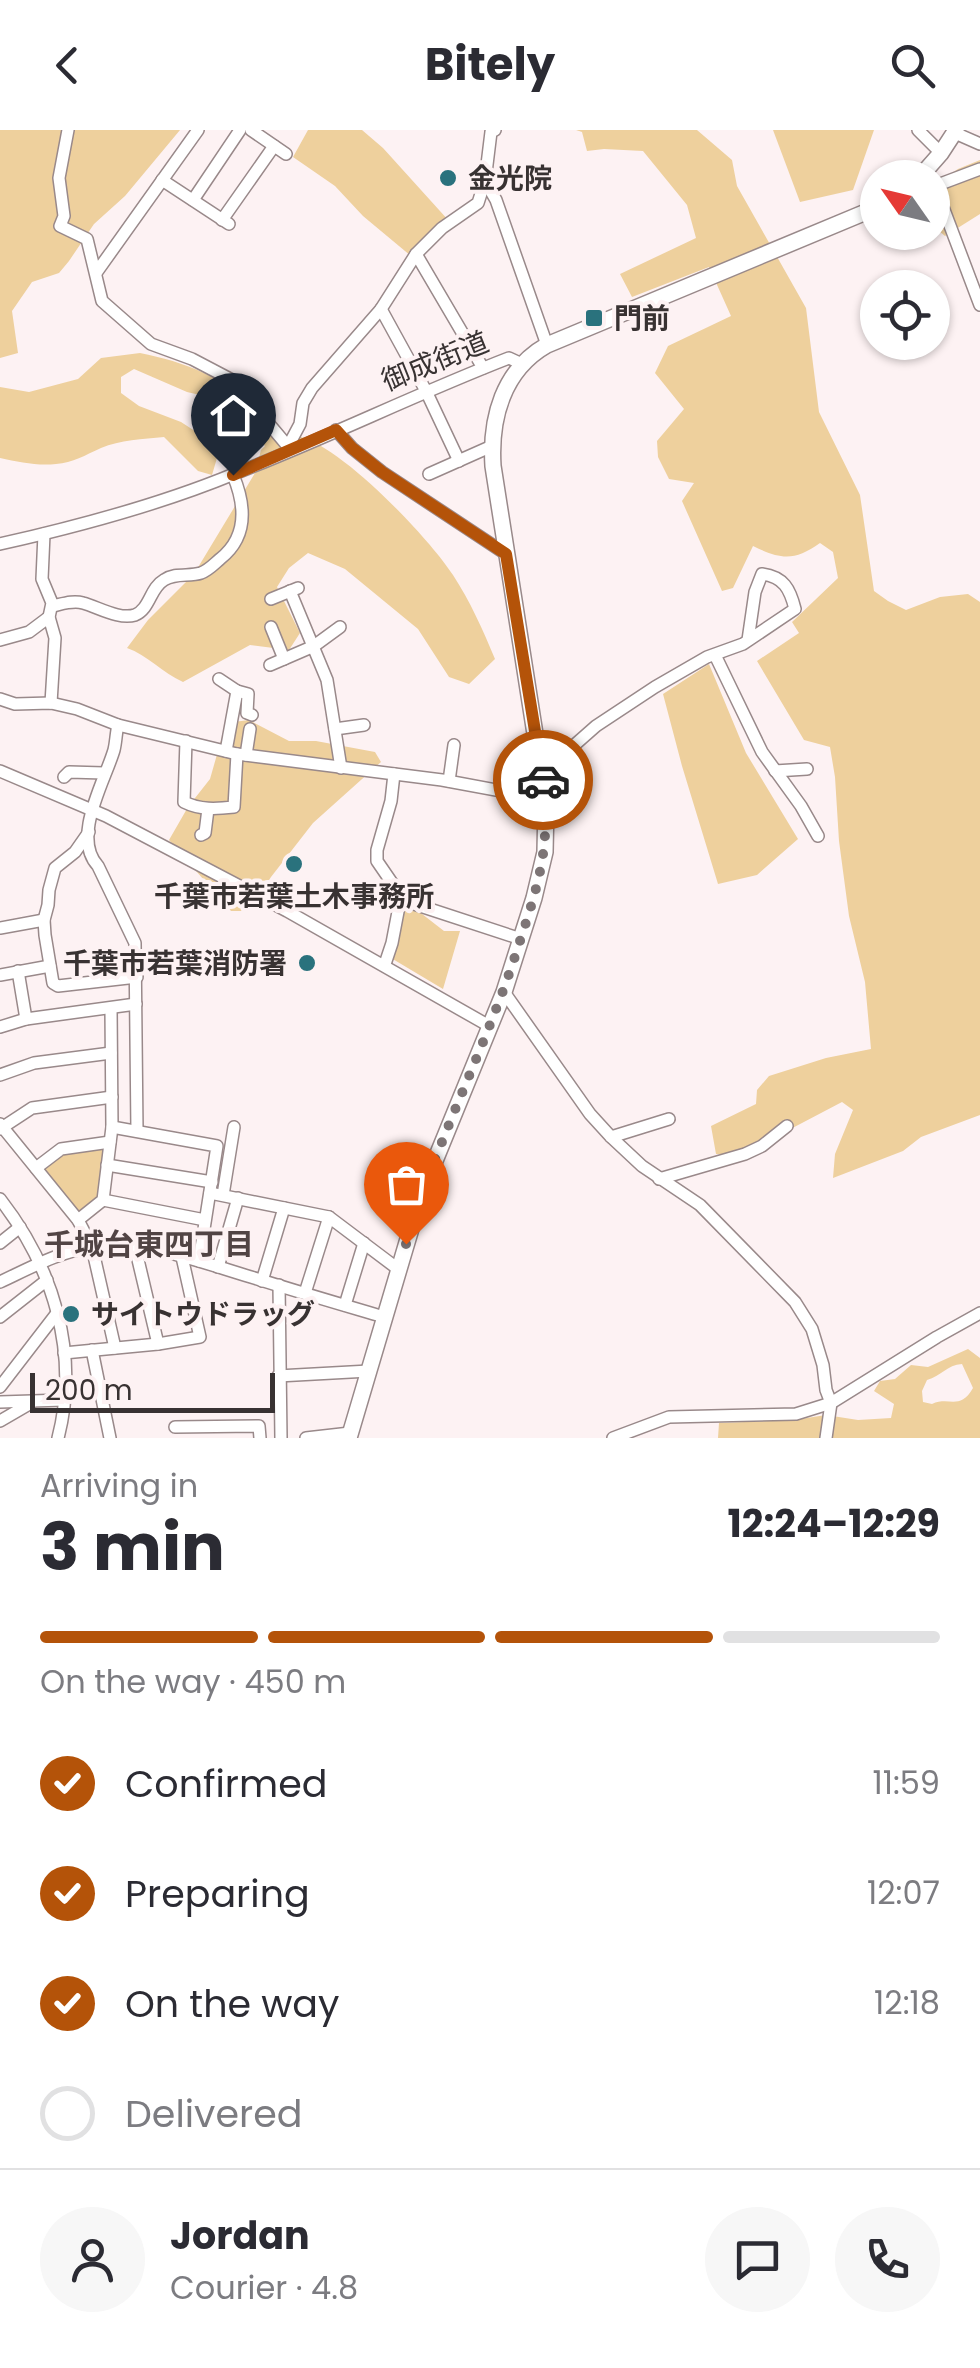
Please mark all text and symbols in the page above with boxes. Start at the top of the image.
text: Bitely [425,33,555,96]
icon: back [40,38,95,93]
icon: search [885,38,940,93]
place label: 金光院 [468,159,552,198]
north arrow [860,160,950,250]
map controls [860,160,950,360]
marker: 金光院 [437,167,459,189]
button: locate [860,270,950,360]
place label: 門前 [614,299,670,338]
marker: 門前 [583,307,605,329]
street label: 御成街道 [376,322,494,401]
pin [191,373,276,476]
icon: home [206,388,261,443]
courier [493,730,593,830]
icon: car [516,753,571,808]
marker: 千葉市若葉土木事務所 [283,853,305,875]
place label: 千葉市若葉土木事務所 [154,877,434,916]
place label: 千葉市若葉消防署 [63,944,287,983]
marker: 千葉市若葉消防署 [296,952,318,974]
pin [364,1142,449,1245]
icon: bag [379,1157,434,1212]
district label: 千城台東四丁目 [44,1223,254,1266]
place label: サイトウドラッグ [91,1295,315,1334]
marker: サイトウドラッグ [60,1303,82,1325]
scale bar [30,1368,275,1412]
text: 200 m [45,1371,133,1410]
text: Arriving in [40,1463,198,1508]
text: 12:24–12:29 [728,1497,940,1550]
text: 3 min [40,1502,225,1593]
text: On the way · 450 m [40,1659,346,1704]
icon: check [40,1756,95,1811]
text: Confirmed [125,1757,327,1810]
text: 11:59 [872,1760,940,1805]
icon: check [40,1866,95,1921]
text: Preparing [125,1867,310,1920]
text: 12:07 [867,1870,940,1915]
icon: check [40,1976,95,2031]
text: On the way [125,1977,339,2030]
text: 12:18 [874,1980,940,2025]
text: Delivered [125,2087,302,2140]
button: person [40,2207,145,2312]
button: chat [705,2207,810,2312]
button: phone [835,2207,940,2312]
text: Jordan [170,2209,310,2262]
text: Courier · 4.8 [170,2265,358,2310]

